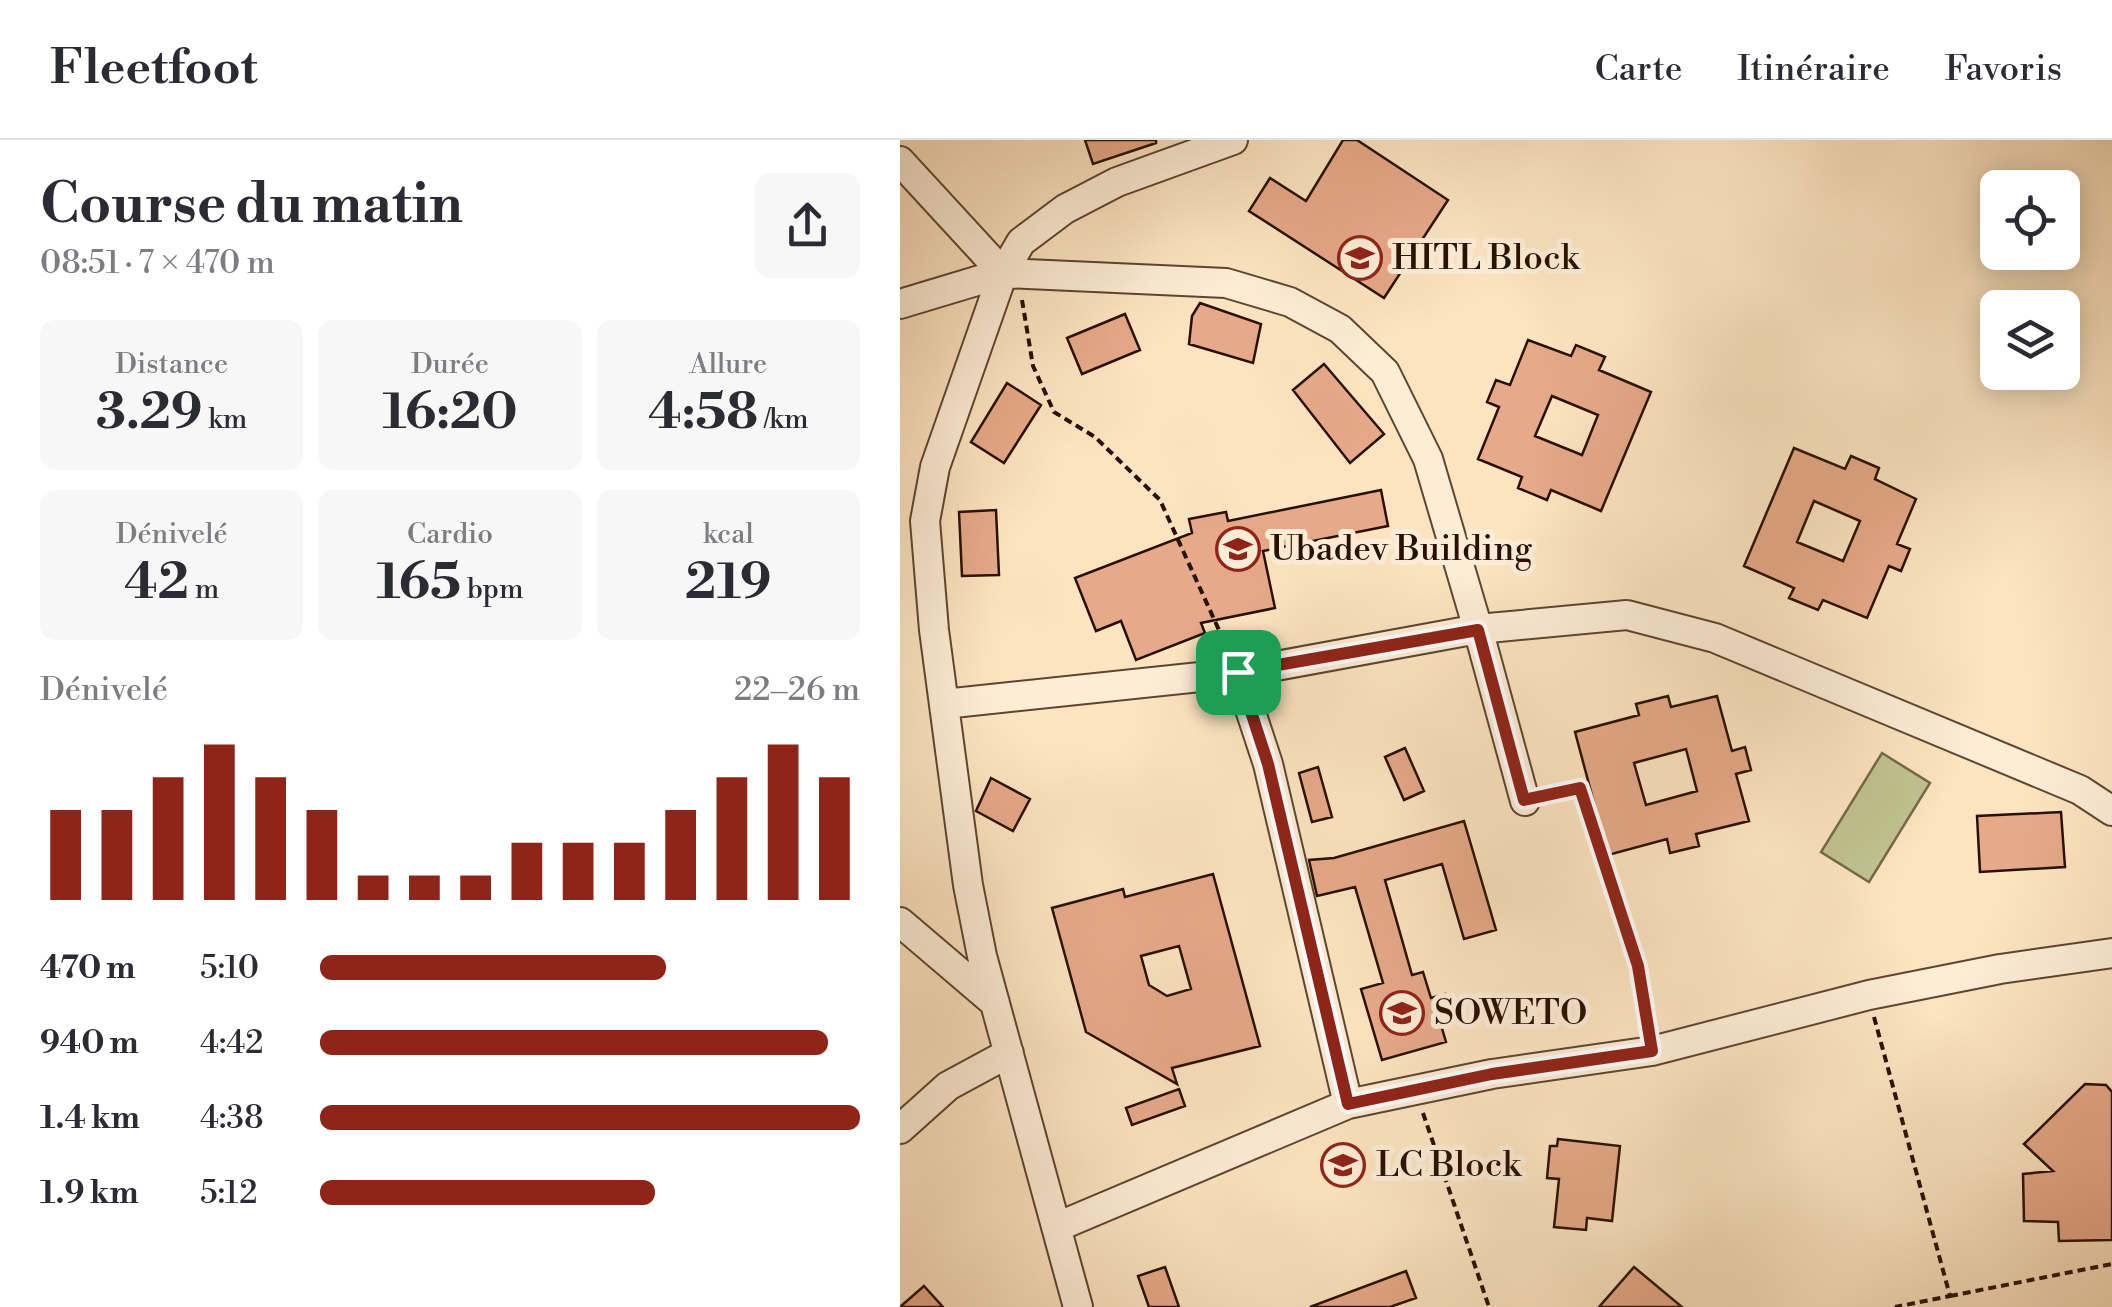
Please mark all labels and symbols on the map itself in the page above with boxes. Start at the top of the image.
school or university icon: HITL Block [1337,235,1383,281]
place label: HITL Block [1392,237,1581,280]
school or university icon: Ubadev Building [1215,526,1261,572]
place label: Ubadev Building [1270,528,1532,571]
pin [1196,630,1281,715]
school or university icon: SOWETO [1379,990,1425,1036]
place label: SOWETO [1434,992,1587,1035]
school or university icon: LC Block [1320,1142,1366,1188]
place label: LC Block [1376,1144,1522,1187]

